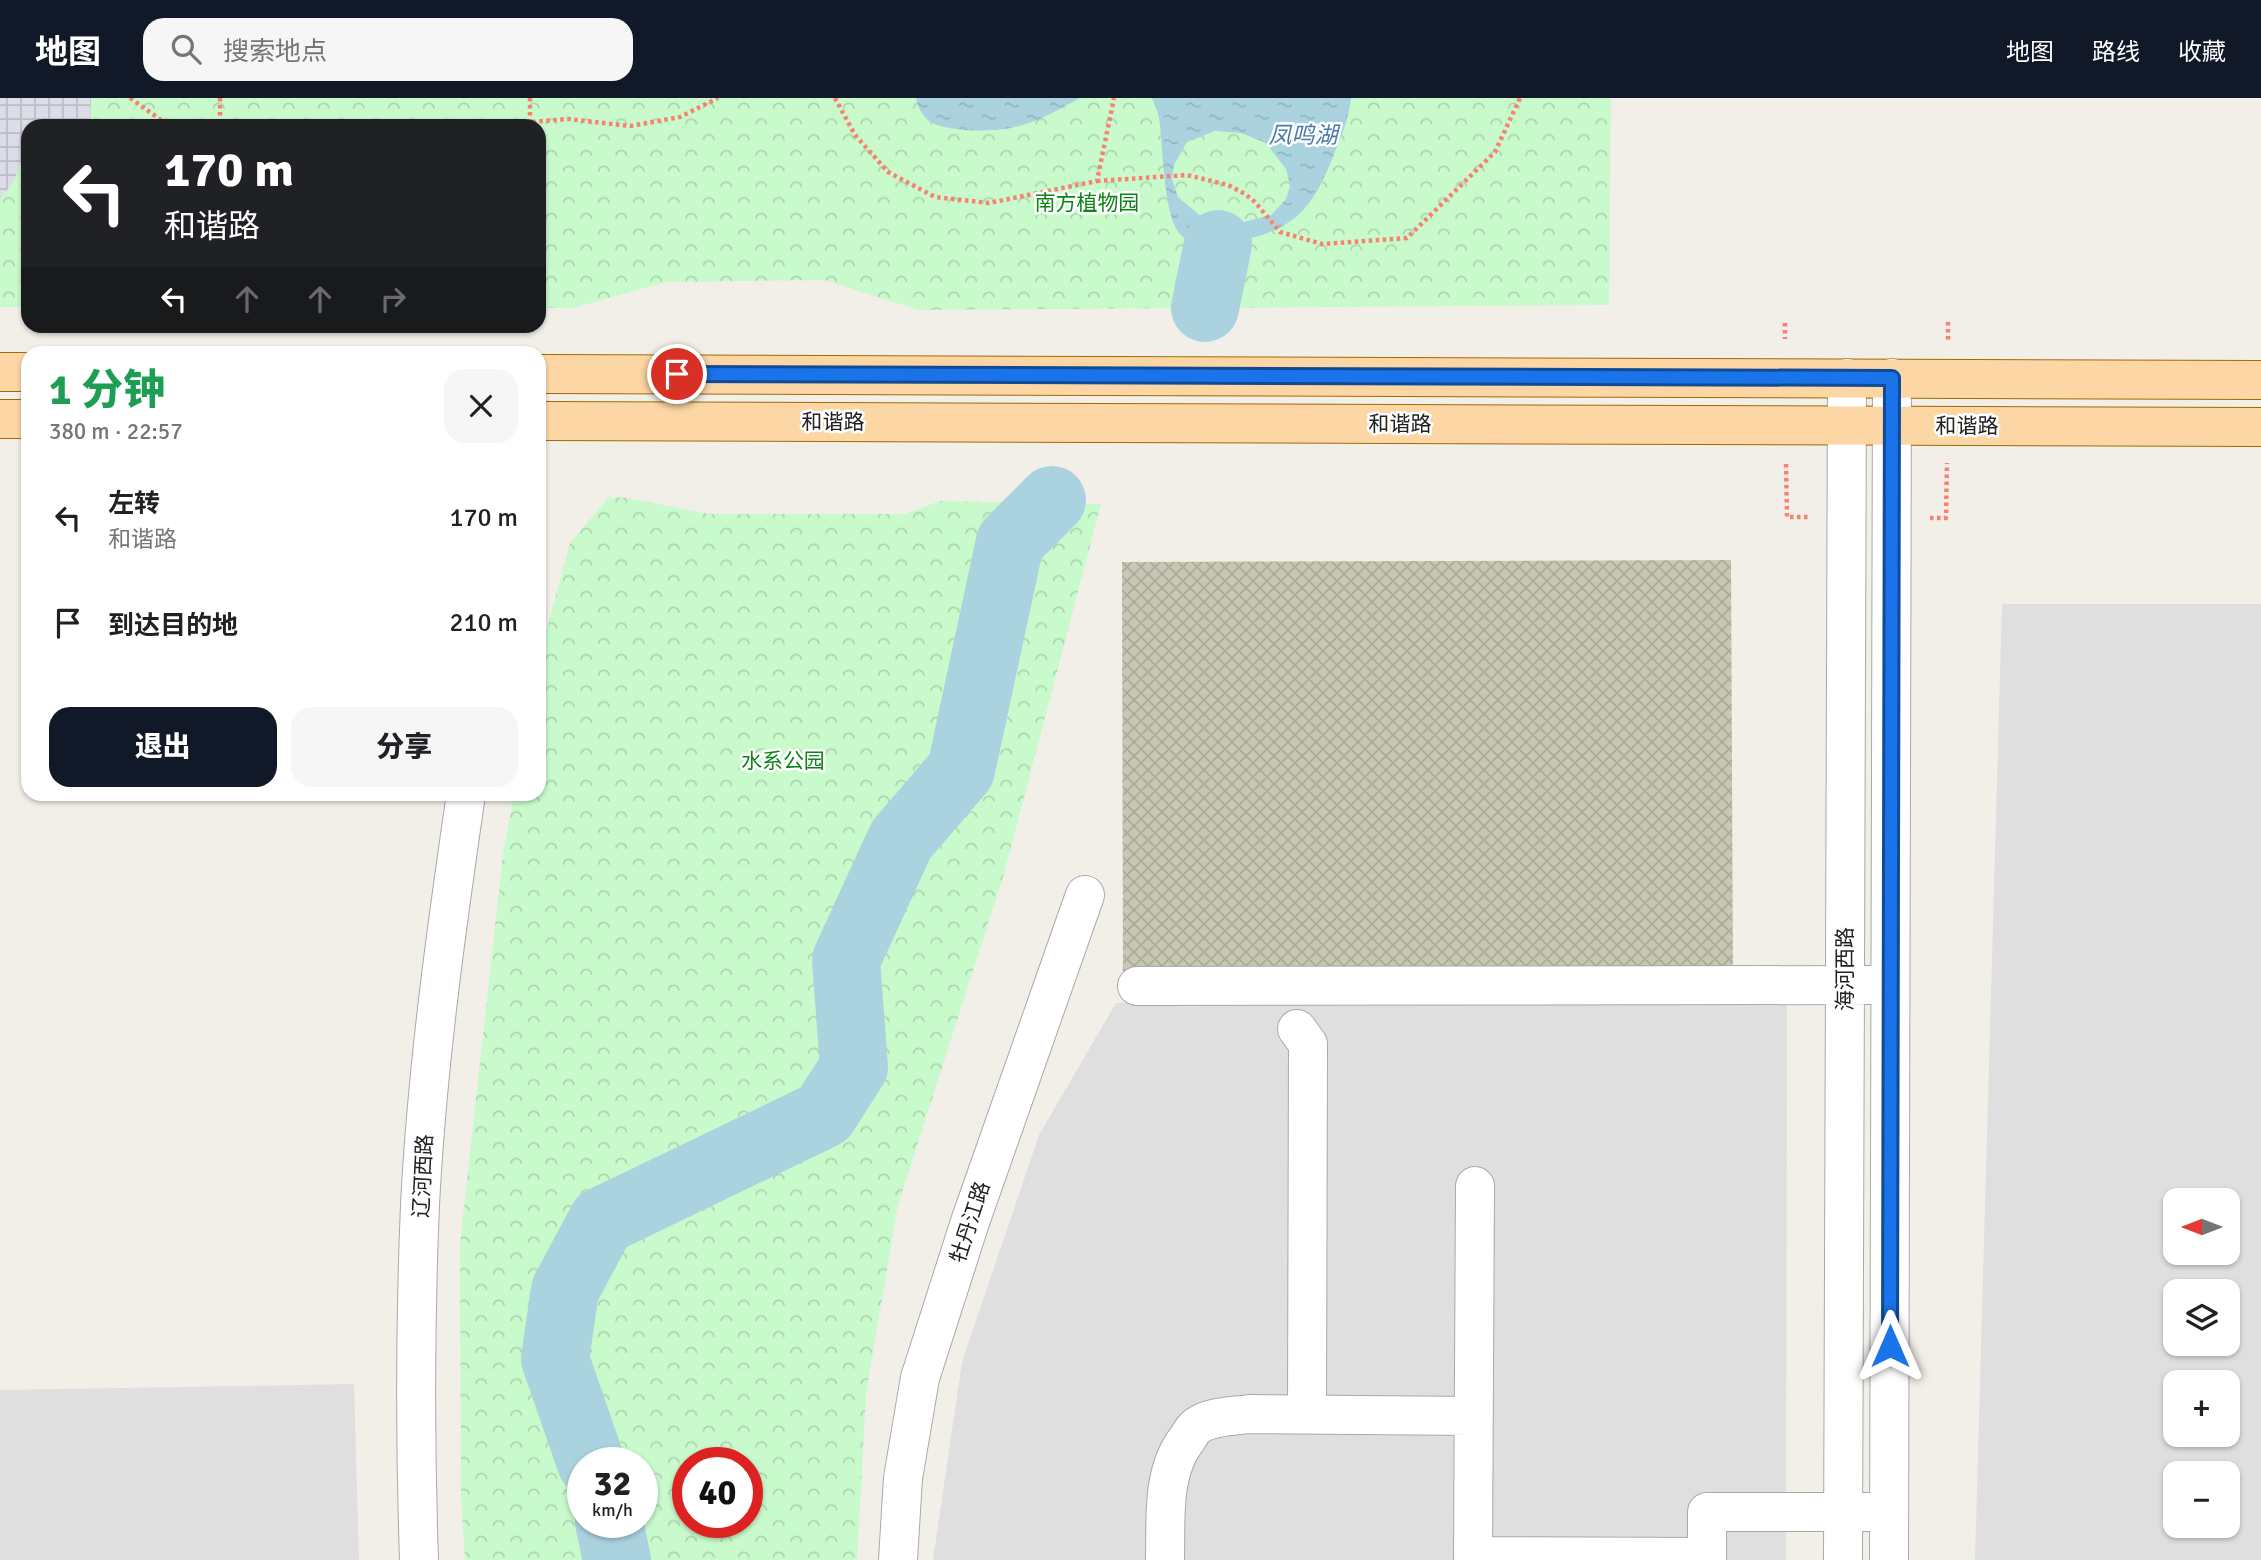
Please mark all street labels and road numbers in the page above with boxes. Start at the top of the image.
street label: 和谐路 [802,409,865,435]
street label: 和谐路 [1369,411,1432,437]
street label: 和谐路 [1936,413,1999,439]
street label: 海河西路 [1832,927,1858,1011]
street label: 辽河西路 [408,1133,438,1219]
street label: 牡丹江路 [945,1178,995,1266]

